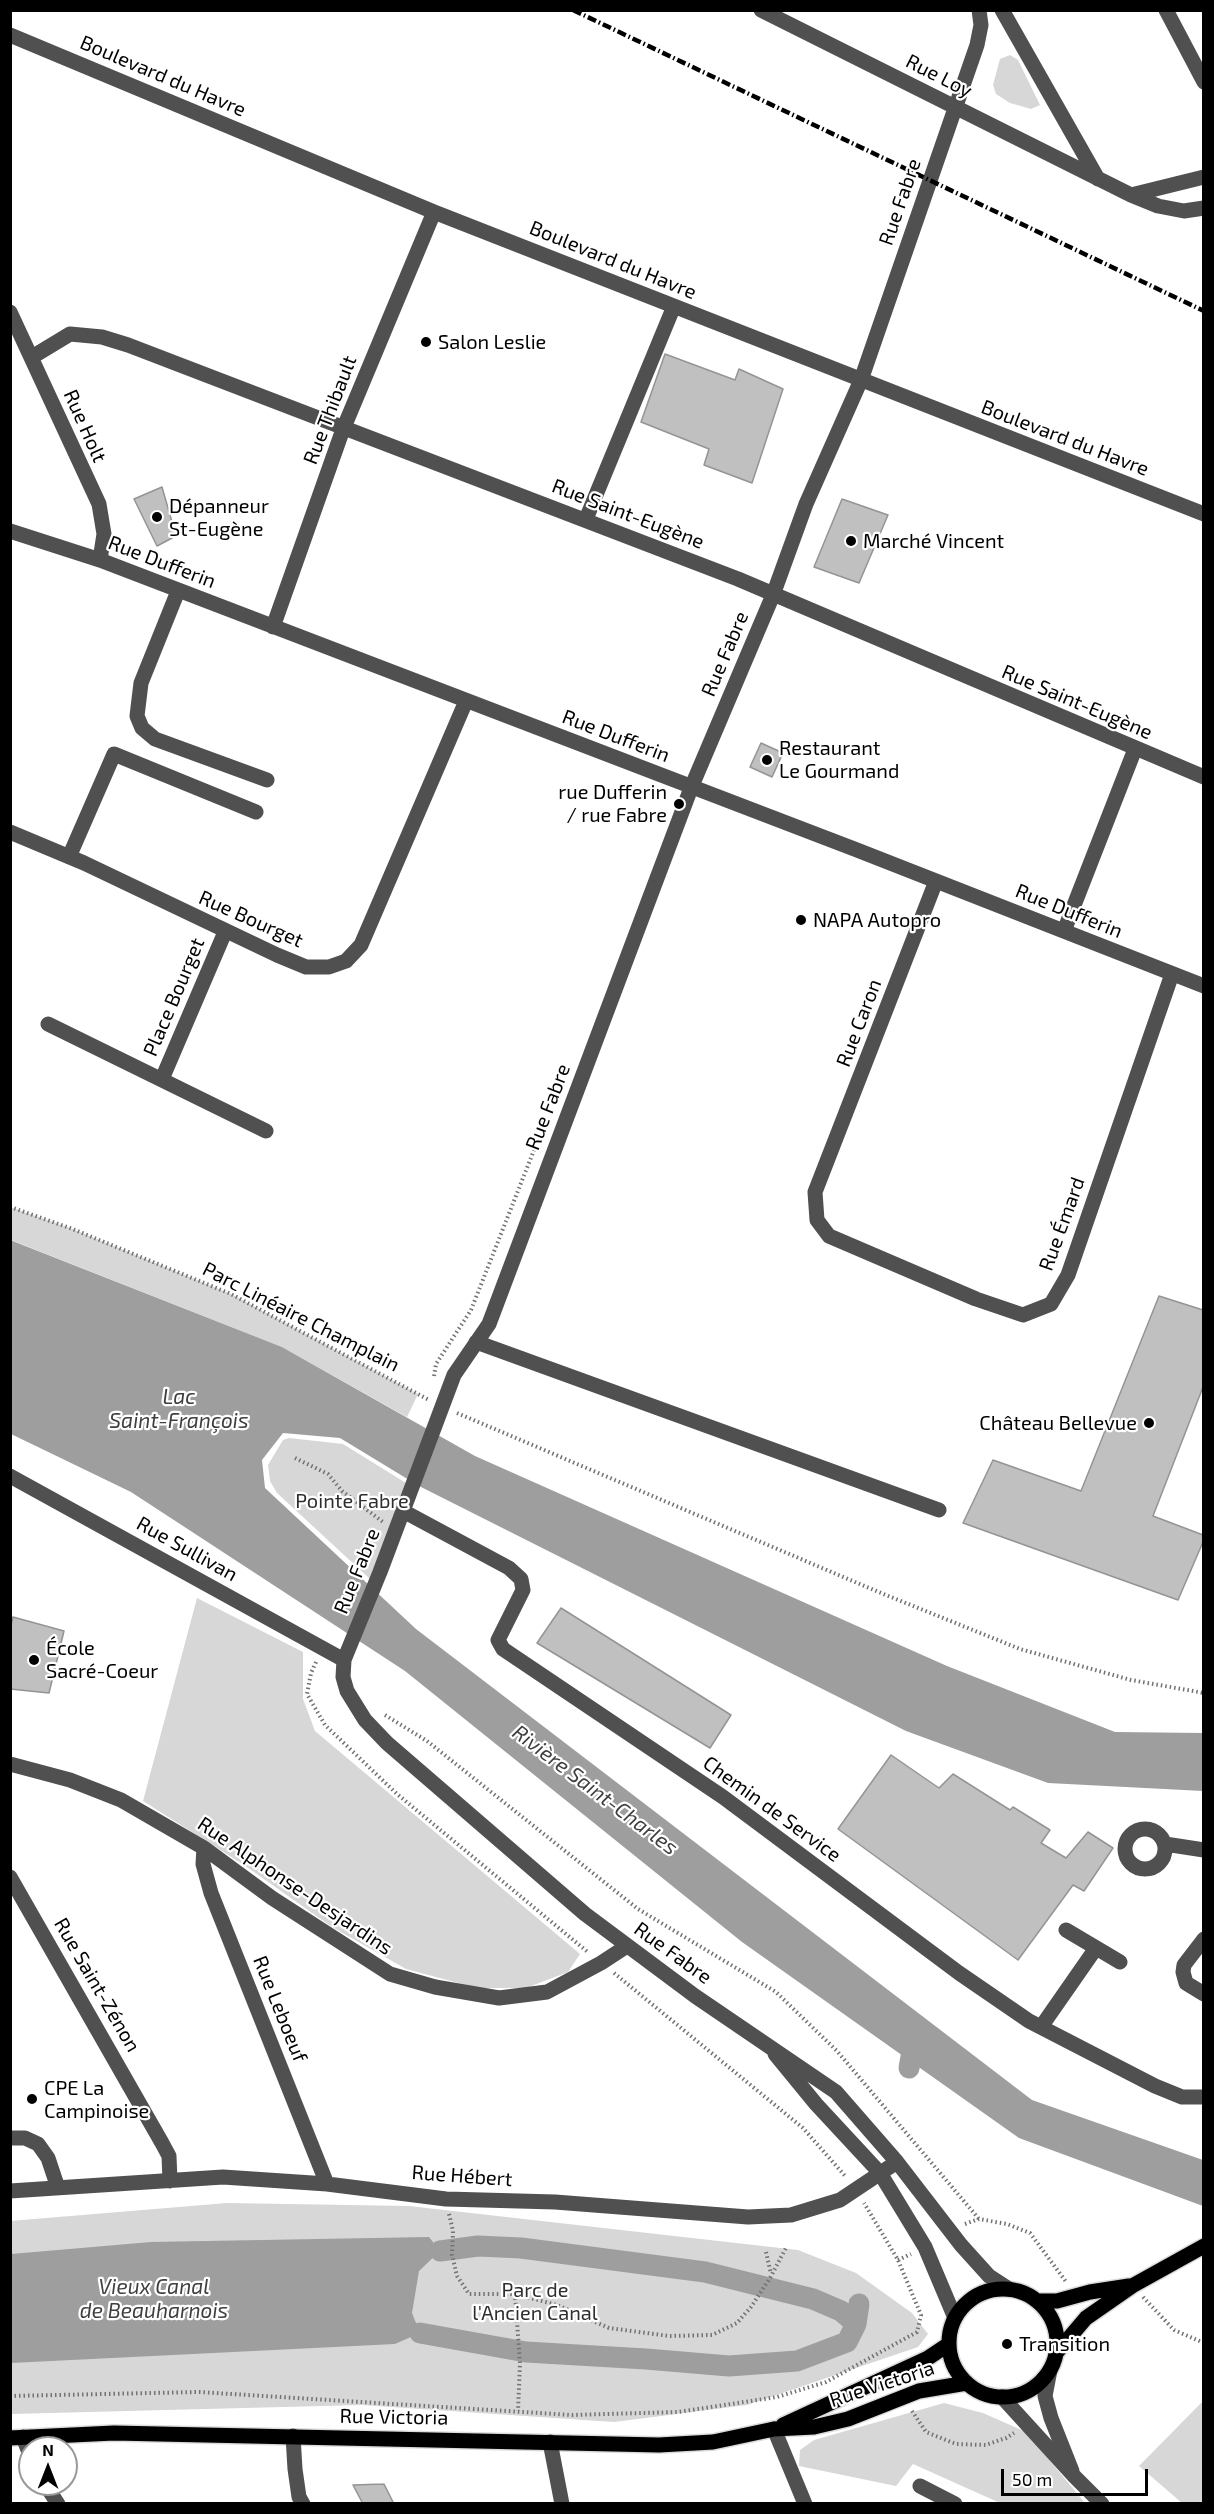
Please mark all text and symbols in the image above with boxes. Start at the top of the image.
street label: Boulevard du Havre [76,30,250,122]
street label: Rue Loy [902,49,976,103]
street label: Rue Fabre [874,155,926,249]
street label: Boulevard du Havre [526,216,700,304]
place label: Salon Leslie [438,330,546,354]
marker: Salon Leslie [419,335,433,349]
street label: Rue Thibault [298,352,362,468]
street label: Rue Holt [58,386,112,466]
street label: Boulevard du Havre [978,395,1152,481]
street label: Rue Saint-Eugène [549,474,707,554]
place label: Dépanneur St-Eugène [169,494,269,541]
marker: Dépanneur St-Eugène [150,510,164,524]
place label: Marché Vincent [863,529,1004,553]
street label: Rue Dufferin [105,531,219,593]
marker: Marché Vincent [844,534,858,548]
street label: Rue Fabre [696,608,754,700]
street label: Rue Saint-Eugène [998,659,1156,745]
street label: Rue Dufferin [559,705,673,767]
place label: Restaurant Le Gourmand [779,736,899,783]
marker: Restaurant Le Gourmand [760,753,774,767]
place label: rue Dufferin / rue Fabre [558,780,667,827]
marker: rue Dufferin / rue Fabre [672,797,686,811]
street label: Rue Dufferin [1012,879,1126,943]
street label: Rue Bourget [195,885,307,953]
place label: NAPA Autopro [813,908,941,932]
marker: NAPA Autopro [794,913,808,927]
street label: Place Bourget [138,934,210,1060]
street label: Rue Caron [831,976,887,1070]
street label: Rue Fabre [521,1061,575,1153]
street label: Rue Émard [1034,1174,1090,1274]
street label: Parc Linéaire Champlain [199,1257,403,1377]
water label: Lac Saint-François [109,1384,249,1434]
place label: Château Bellevue [979,1411,1137,1435]
marker: Château Bellevue [1142,1416,1156,1430]
park label: Pointe Fabre [295,1489,409,1513]
street label: Rue Sullivan [132,1511,242,1587]
street label: Rue Fabre [329,1525,385,1617]
place label: École Sacré-Coeur [46,1636,158,1683]
marker: École Sacré-Coeur [27,1653,41,1667]
water label: Rivière Saint-Charles [507,1720,683,1860]
street label: Chemin de Service [698,1751,846,1867]
street label: Rue Alphonse-Desjardins [193,1812,397,1960]
street label: Rue Saint-Zénon [49,1914,145,2056]
street label: Rue Fabre [629,1917,717,1989]
street label: Rue Leboeuf [248,1952,312,2066]
place label: CPE La Campinoise [44,2076,149,2123]
marker: CPE La Campinoise [25,2092,39,2106]
street label: Rue Hébert [411,2161,513,2191]
water label: Vieux Canal de Beauharnois [80,2274,228,2324]
park label: Parc de l'Ancien Canal [472,2278,598,2325]
place label: Transition [1019,2332,1110,2356]
marker: Transition [1000,2337,1014,2351]
street label: Rue Victoria [827,2356,937,2412]
street label: Rue Victoria [339,2404,449,2430]
north arrow [18,2436,78,2496]
text: N [42,2440,54,2459]
scale bar [1004,2457,1151,2495]
text: 50 m [1012,2468,1052,2490]

